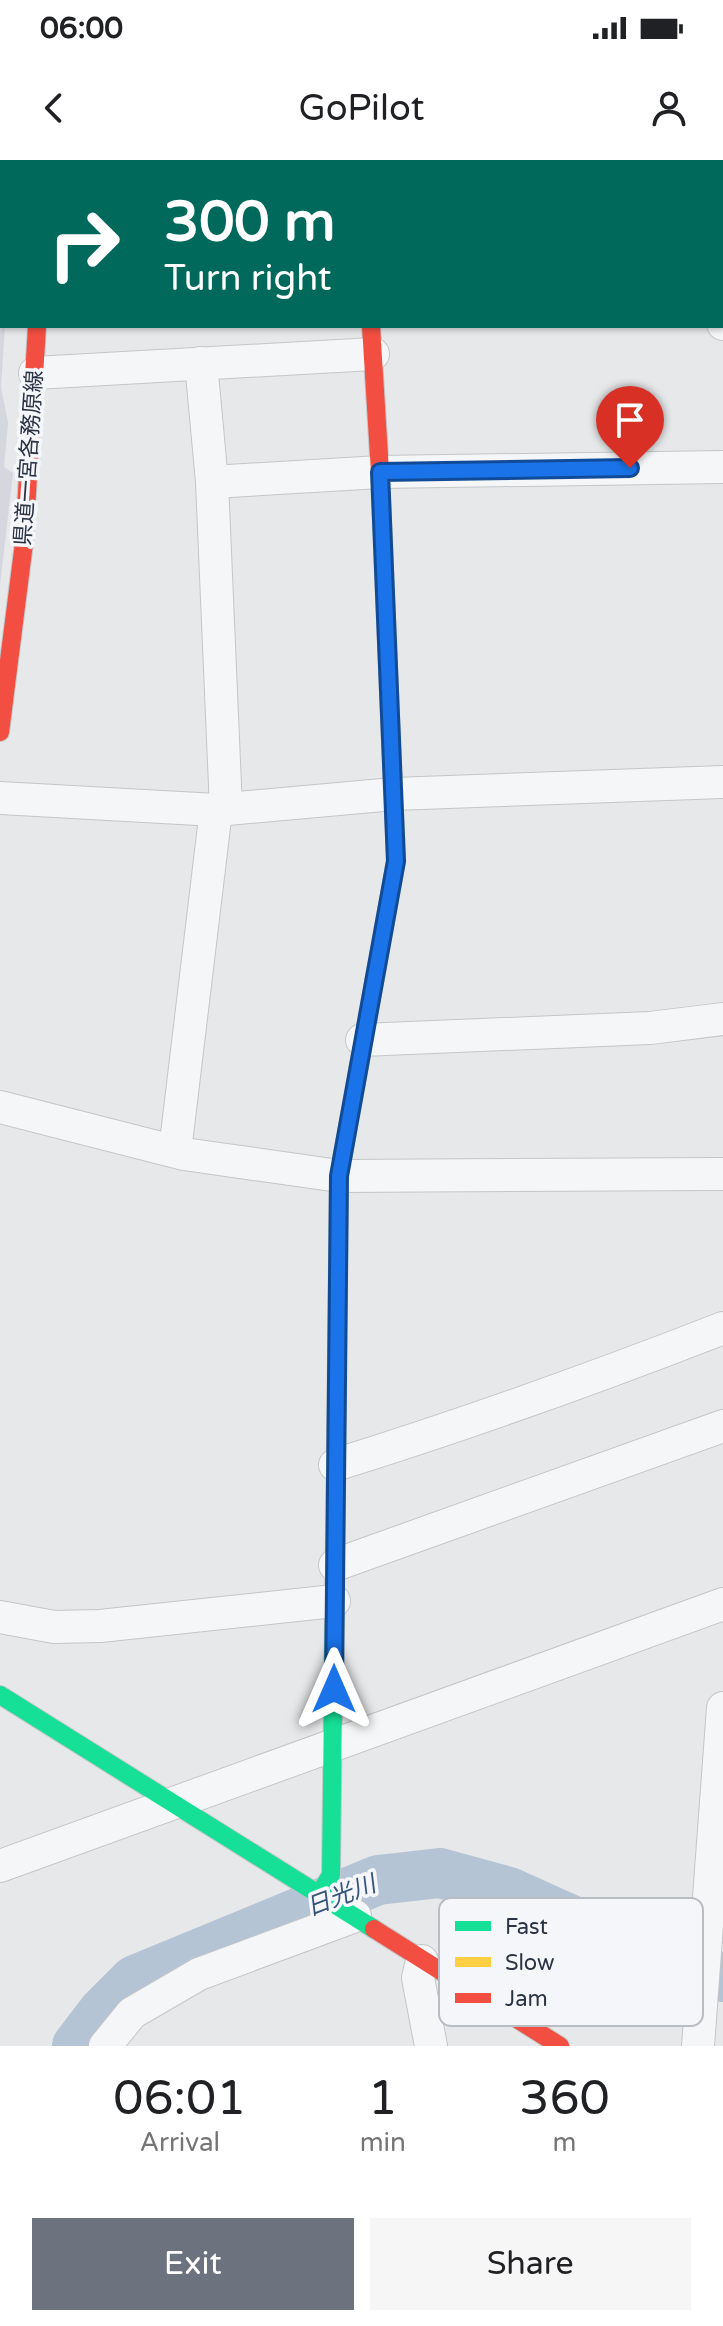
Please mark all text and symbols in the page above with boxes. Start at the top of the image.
text: 06:00 [40,10,123,47]
icon: back [32,86,76,130]
icon: person [647,86,691,130]
text: GoPilot [299,87,424,130]
text: 300 m [164,189,335,256]
icon: right [32,192,136,296]
text: Turn right [164,257,331,300]
street label: 県道一宮各務原線 [10,369,48,547]
pin [596,386,664,468]
icon: arrive [608,398,652,442]
position arrow [292,1647,376,1731]
water label: 日光川 [302,1868,383,1922]
legend [439,1898,703,2026]
text: Fast [505,1914,548,1940]
text: Slow [505,1950,555,1976]
text: Jam [505,1986,548,2012]
text: 06:01 [113,2070,246,2128]
text: 1 [368,2070,398,2128]
text: 360 [519,2070,610,2128]
text: Arrival [140,2127,220,2158]
text: min [360,2127,406,2158]
text: m [553,2127,576,2158]
button: Exit [32,2218,354,2310]
button: Share [370,2218,691,2310]

